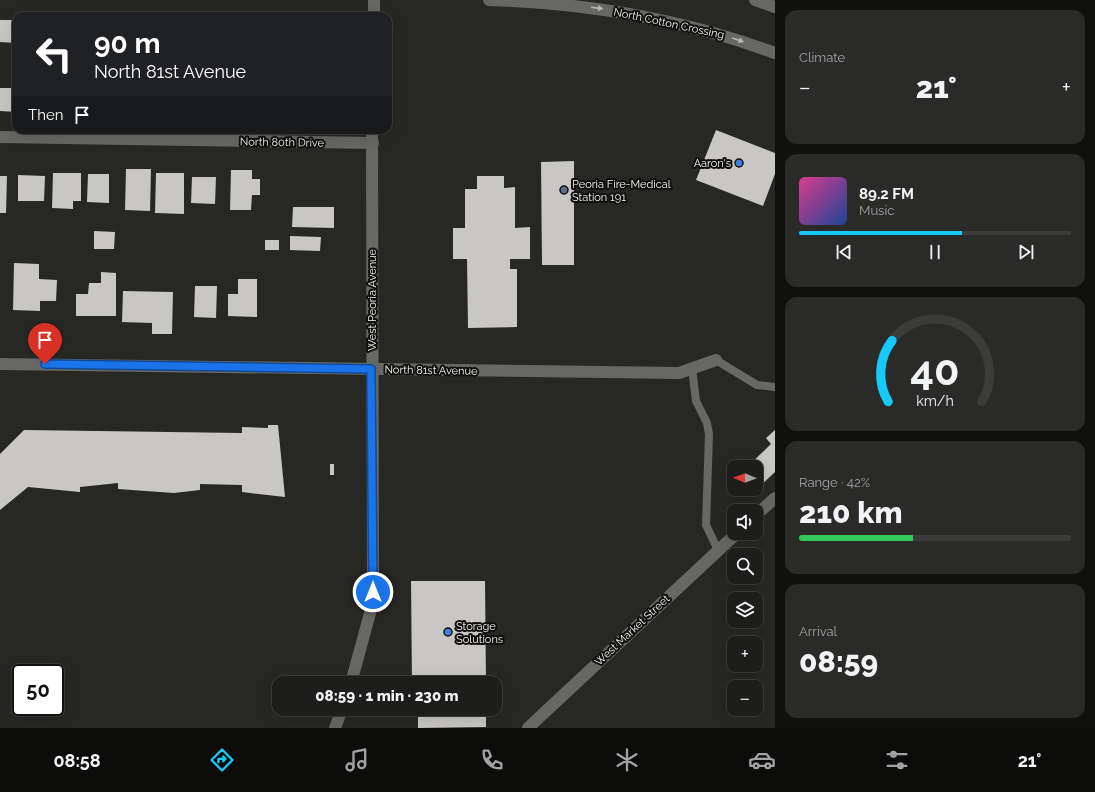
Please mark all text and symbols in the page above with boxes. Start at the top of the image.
one-way arrow [591,5,604,12]
street label: North Cotton Crossing [612,5,725,42]
text: 90 m [94,27,160,60]
icon: left [28,28,80,80]
one-way arrow [732,37,744,43]
text: Climate [799,50,845,65]
text: North 81st Avenue [94,61,246,82]
text: 21° [916,70,957,105]
text: − [799,74,811,100]
text: + [1062,74,1071,100]
icon: arrive [71,104,93,126]
text: Then [28,106,63,124]
street label: North 80th Drive [240,135,325,150]
place label: Aaron's [694,157,731,170]
marker: Aaron's [734,158,744,168]
place label: Peoria Fire-Medical Station 191 [572,178,671,204]
marker: Peoria Fire-Medical Station 191 [559,185,569,195]
text: 89.2 FM [859,185,914,203]
text: Music [859,203,894,218]
icon: previous [833,241,855,263]
icon: pause [924,241,946,263]
icon: next [1015,241,1037,263]
street label: West Peoria Avenue [366,248,379,351]
pin [28,323,62,364]
icon: arrive [34,329,56,351]
text: 40 [910,346,960,395]
street label: North 81st Avenue [384,363,478,378]
text: km/h [916,393,954,409]
north arrow [727,460,763,496]
map controls [727,460,763,716]
text: Range · 42% [799,475,870,490]
text: 210 km [799,495,902,530]
button: sound [727,504,763,540]
button: search [727,548,763,584]
position arrow [352,571,394,613]
street label: West Market Street [592,592,673,668]
button: layers [727,592,763,628]
place label: Storage Solutions [456,620,503,646]
text: Arrival [799,624,837,639]
marker: Storage Solutions [443,627,453,637]
button: + [727,636,763,672]
text: 08:59 [799,644,878,679]
speed limit sign: 50 [12,664,64,716]
button: − [727,680,763,716]
text: 08:59 · 1 min · 230 m [315,687,459,705]
icon: directions [208,746,236,774]
icon: music [343,746,371,774]
icon: phone [478,746,506,774]
icon: climate [613,746,641,774]
icon: car [748,746,776,774]
icon: filters [883,746,911,774]
text: 08:58 [54,750,101,771]
text: 21° [1018,750,1041,771]

